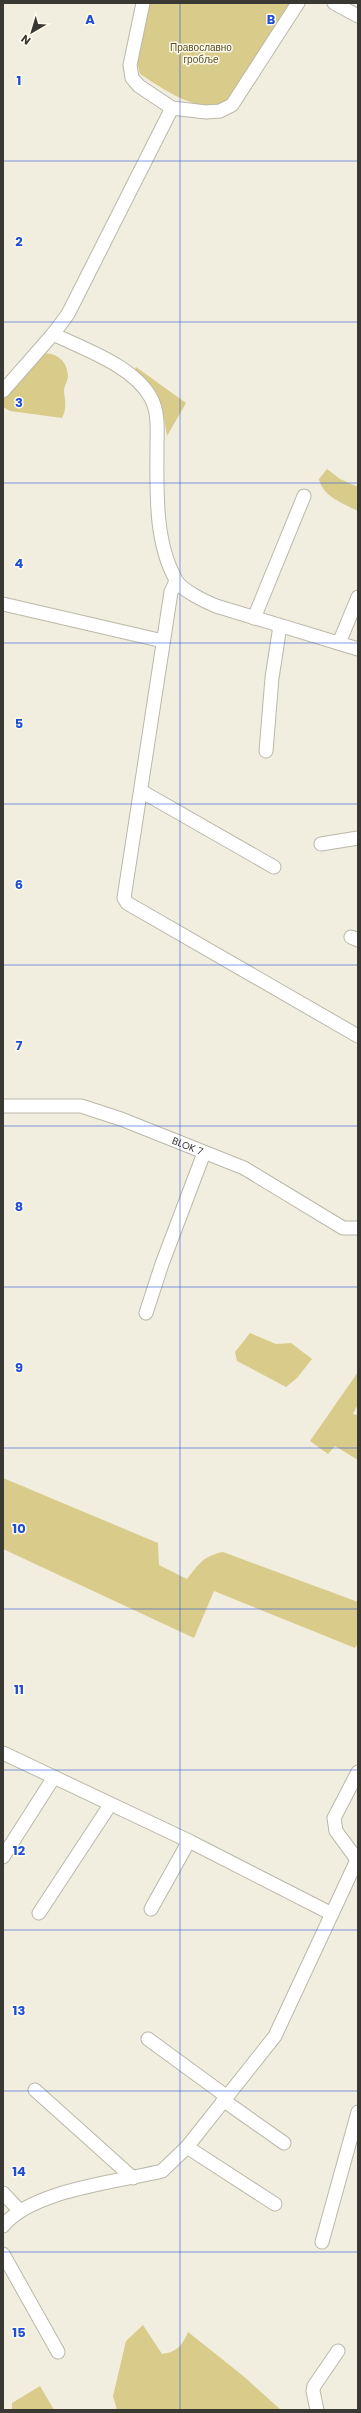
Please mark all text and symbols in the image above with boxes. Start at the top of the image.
text: A [85,10,95,29]
text: B [267,10,276,29]
north arrow [12,12,52,52]
text: N [18,31,34,49]
park label: Православно гробље [170,40,232,67]
text: 1 [17,71,21,90]
text: 2 [15,232,23,251]
text: 3 [15,393,23,412]
text: 4 [15,554,24,573]
text: 5 [15,714,23,733]
text: 6 [15,875,23,894]
text: 7 [16,1036,23,1055]
street label: BLOK 7 [170,1133,206,1159]
text: 8 [15,1197,23,1216]
text: 9 [15,1358,23,1377]
text: 10 [12,1519,26,1538]
text: 11 [14,1680,24,1699]
text: 12 [13,1841,26,1860]
text: 13 [13,2001,26,2020]
text: 14 [12,2162,26,2181]
text: 15 [12,2323,26,2342]

